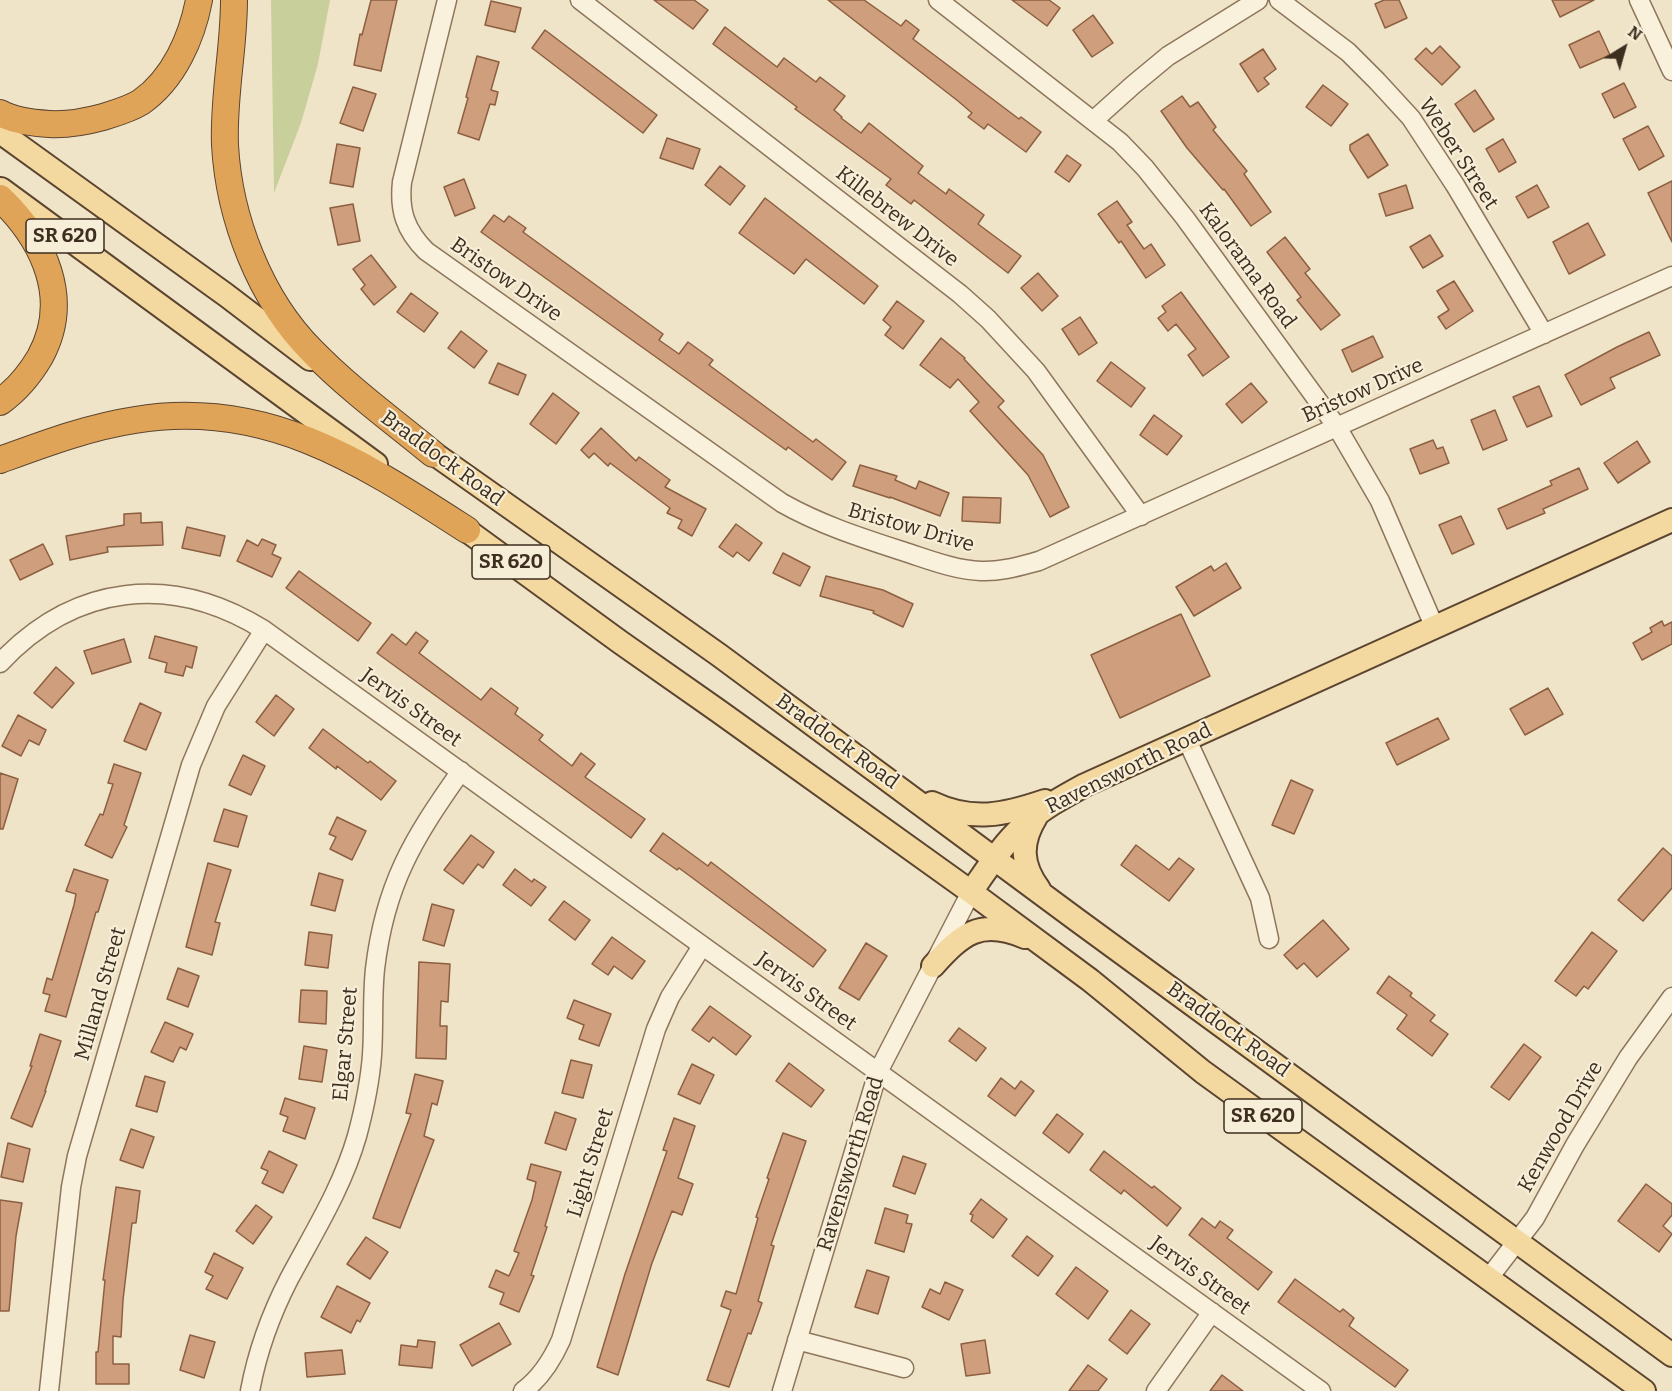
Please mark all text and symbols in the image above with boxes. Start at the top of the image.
north arrow [1594,18,1654,78]
text: N [1624,22,1646,45]
street label: Weber Street [1413,94,1503,214]
street label: Killebrew Drive [830,161,964,273]
street label: Kalorama Road [1193,198,1301,334]
road number: SR 620 [26,219,104,253]
street label: Bristow Drive [445,232,567,328]
street label: Bristow Drive [1298,353,1428,429]
street label: Braddock Road [376,406,508,512]
street label: Bristow Drive [845,498,977,558]
road number: SR 620 [472,545,550,579]
street label: Jervis Street [356,663,466,753]
street label: Braddock Road [771,689,903,795]
street label: Ravensworth Road [1042,718,1216,820]
street label: Milland Street [70,924,132,1064]
street label: Jervis Street [751,947,861,1037]
street label: Braddock Road [1162,977,1294,1083]
street label: Elgar Street [328,986,364,1102]
street label: Kenwood Drive [1513,1057,1609,1197]
street label: Ravensworth Road [812,1074,890,1254]
road number: SR 620 [1224,1099,1302,1133]
street label: Light Street [562,1105,620,1221]
street label: Jervis Street [1145,1231,1255,1321]

